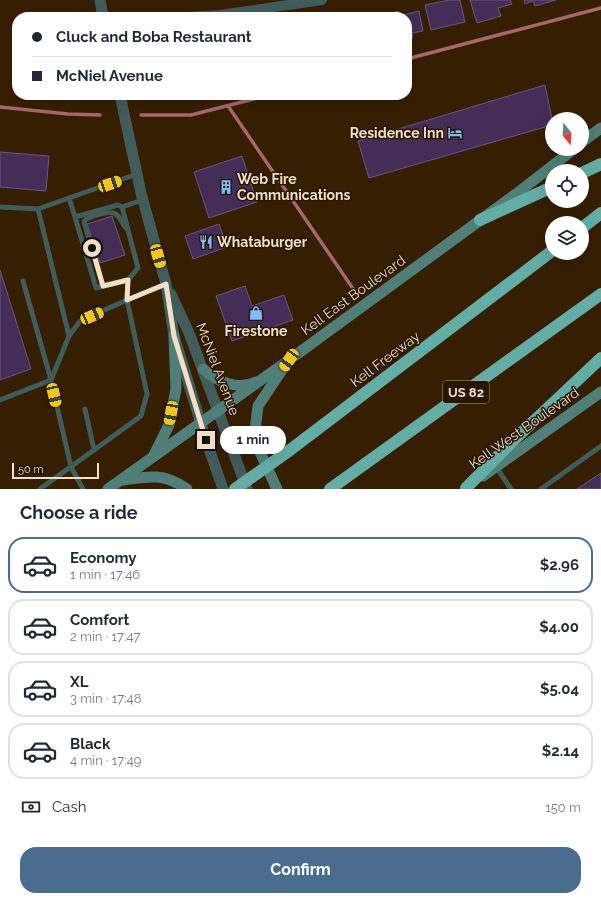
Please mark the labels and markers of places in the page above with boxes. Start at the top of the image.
place label: Residence Inn [350,125,444,141]
hotel icon: Residence Inn [447,125,463,141]
place label: Web Fire Communications [237,171,351,203]
building icon: Web Fire Communications [218,179,234,195]
restaurant icon: Whataburger [198,234,214,250]
place label: Whataburger [217,234,308,250]
shop icon: Firestone [248,305,264,321]
place label: Firestone [225,323,288,339]

